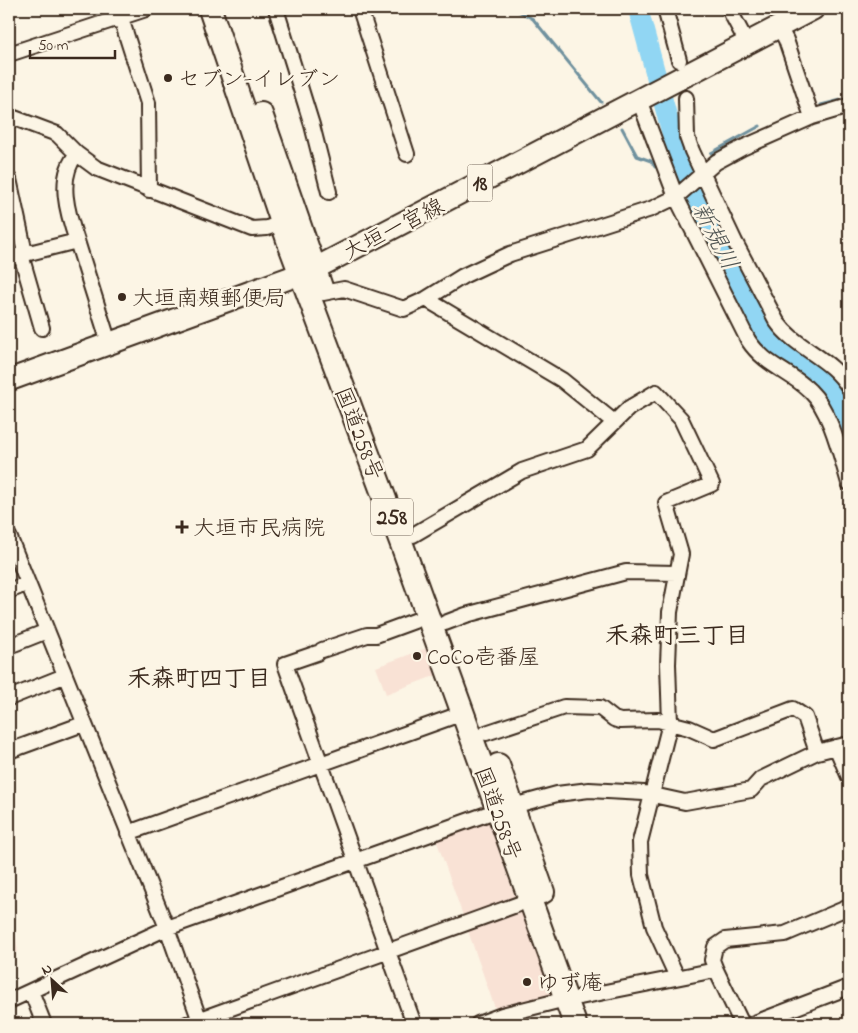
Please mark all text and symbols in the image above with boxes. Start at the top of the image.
scale bar [30,28,115,60]
text: 50 m [38,35,69,57]
place label: セブン-イレブン [178,65,340,97]
marker: セブン-イレブン [162,72,174,84]
road number: 18 [468,164,492,202]
street label: 大垣一宮線 [338,191,451,270]
water label: 新規川 [682,197,746,277]
place label: 大垣南頬郵便局 [132,284,286,316]
marker: 大垣南頬郵便局 [116,291,128,303]
street label: 国道258号 [325,383,390,485]
road number: 258 [371,498,413,536]
place label: 大垣市民病院 [193,514,325,546]
marker: 大垣市民病院 [175,520,189,534]
district label: 禾森町三丁目 [605,620,749,655]
place label: CoCo壱番屋 [427,643,540,675]
marker: CoCo壱番屋 [411,650,423,662]
district label: 禾森町四丁目 [127,663,271,698]
street label: 国道258号 [464,763,528,865]
north arrow [28,956,78,1006]
text: N [38,958,56,981]
place label: ゆず庵 [537,969,603,1001]
marker: ゆず庵 [521,976,533,988]

